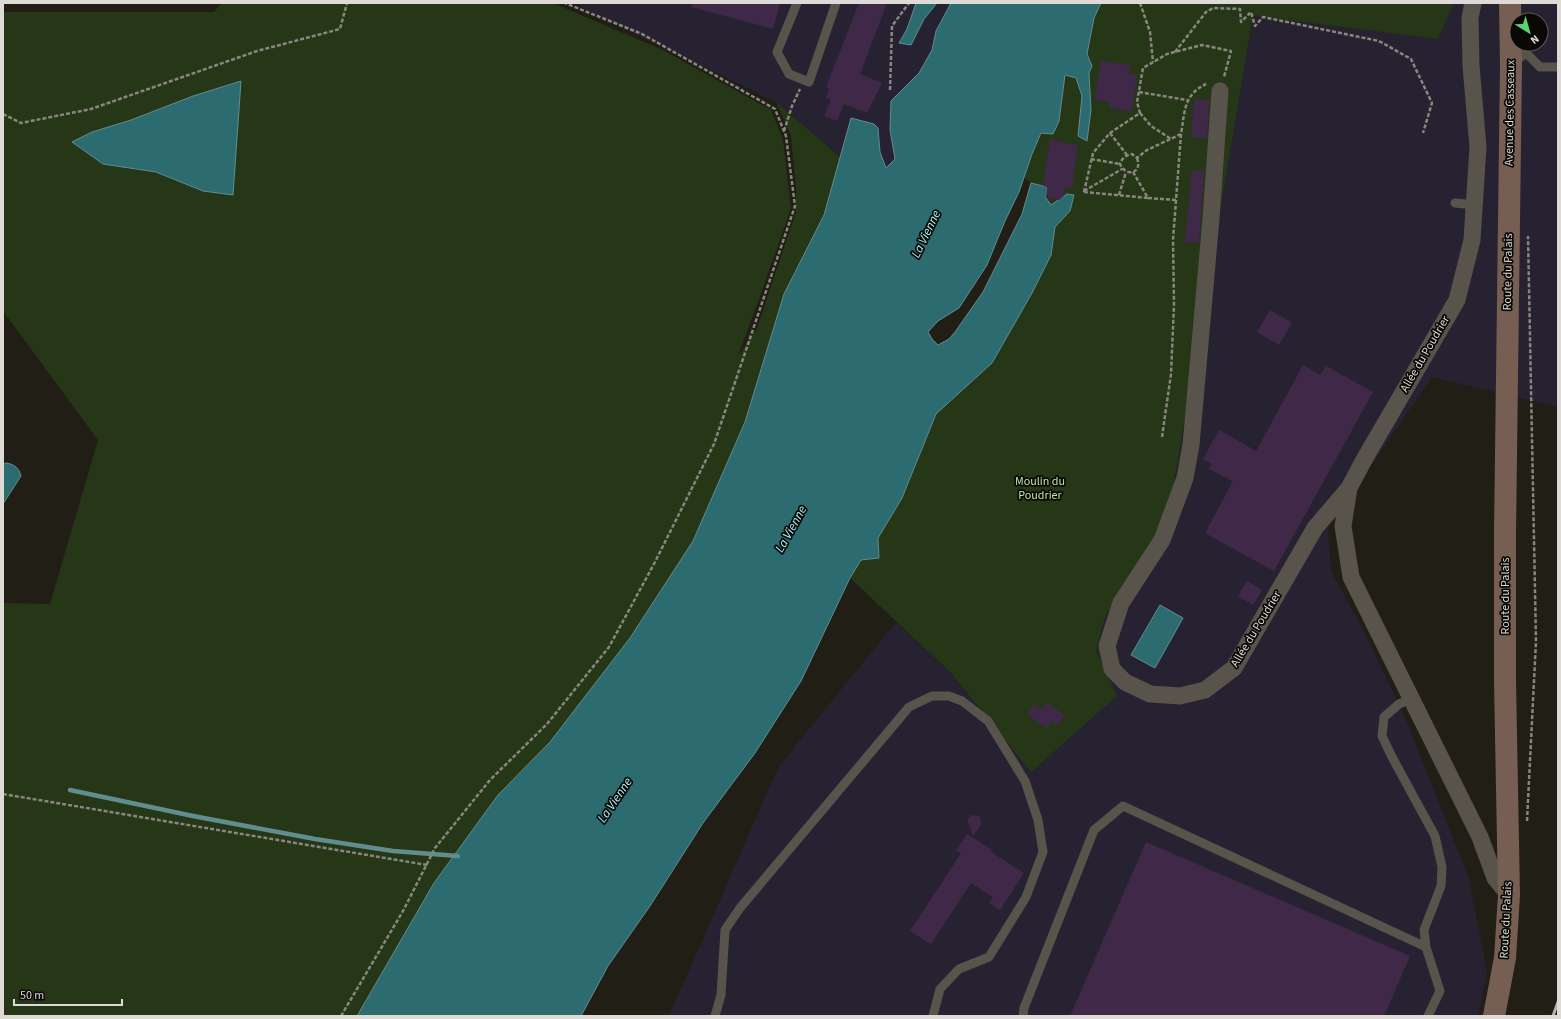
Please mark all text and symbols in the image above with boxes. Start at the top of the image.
north arrow [1509,12,1549,52]
text: N [1527,31,1542,48]
street label: Avenue des Casseaux [1501,59,1519,166]
water label: La Vienne [907,207,945,261]
street label: Route du Palais [1499,233,1517,311]
street label: Allée du Poudrier [1396,312,1454,395]
park label: Moulin du Poudrier [1015,473,1065,504]
water label: La Vienne [771,502,811,556]
street label: Route du Palais [1497,558,1514,635]
street label: Allée du Poudrier [1227,587,1286,670]
water label: La Vienne [593,774,637,826]
street label: Route du Palais [1495,881,1517,959]
scale bar [14,981,122,1007]
text: 50 m [20,987,44,1004]

